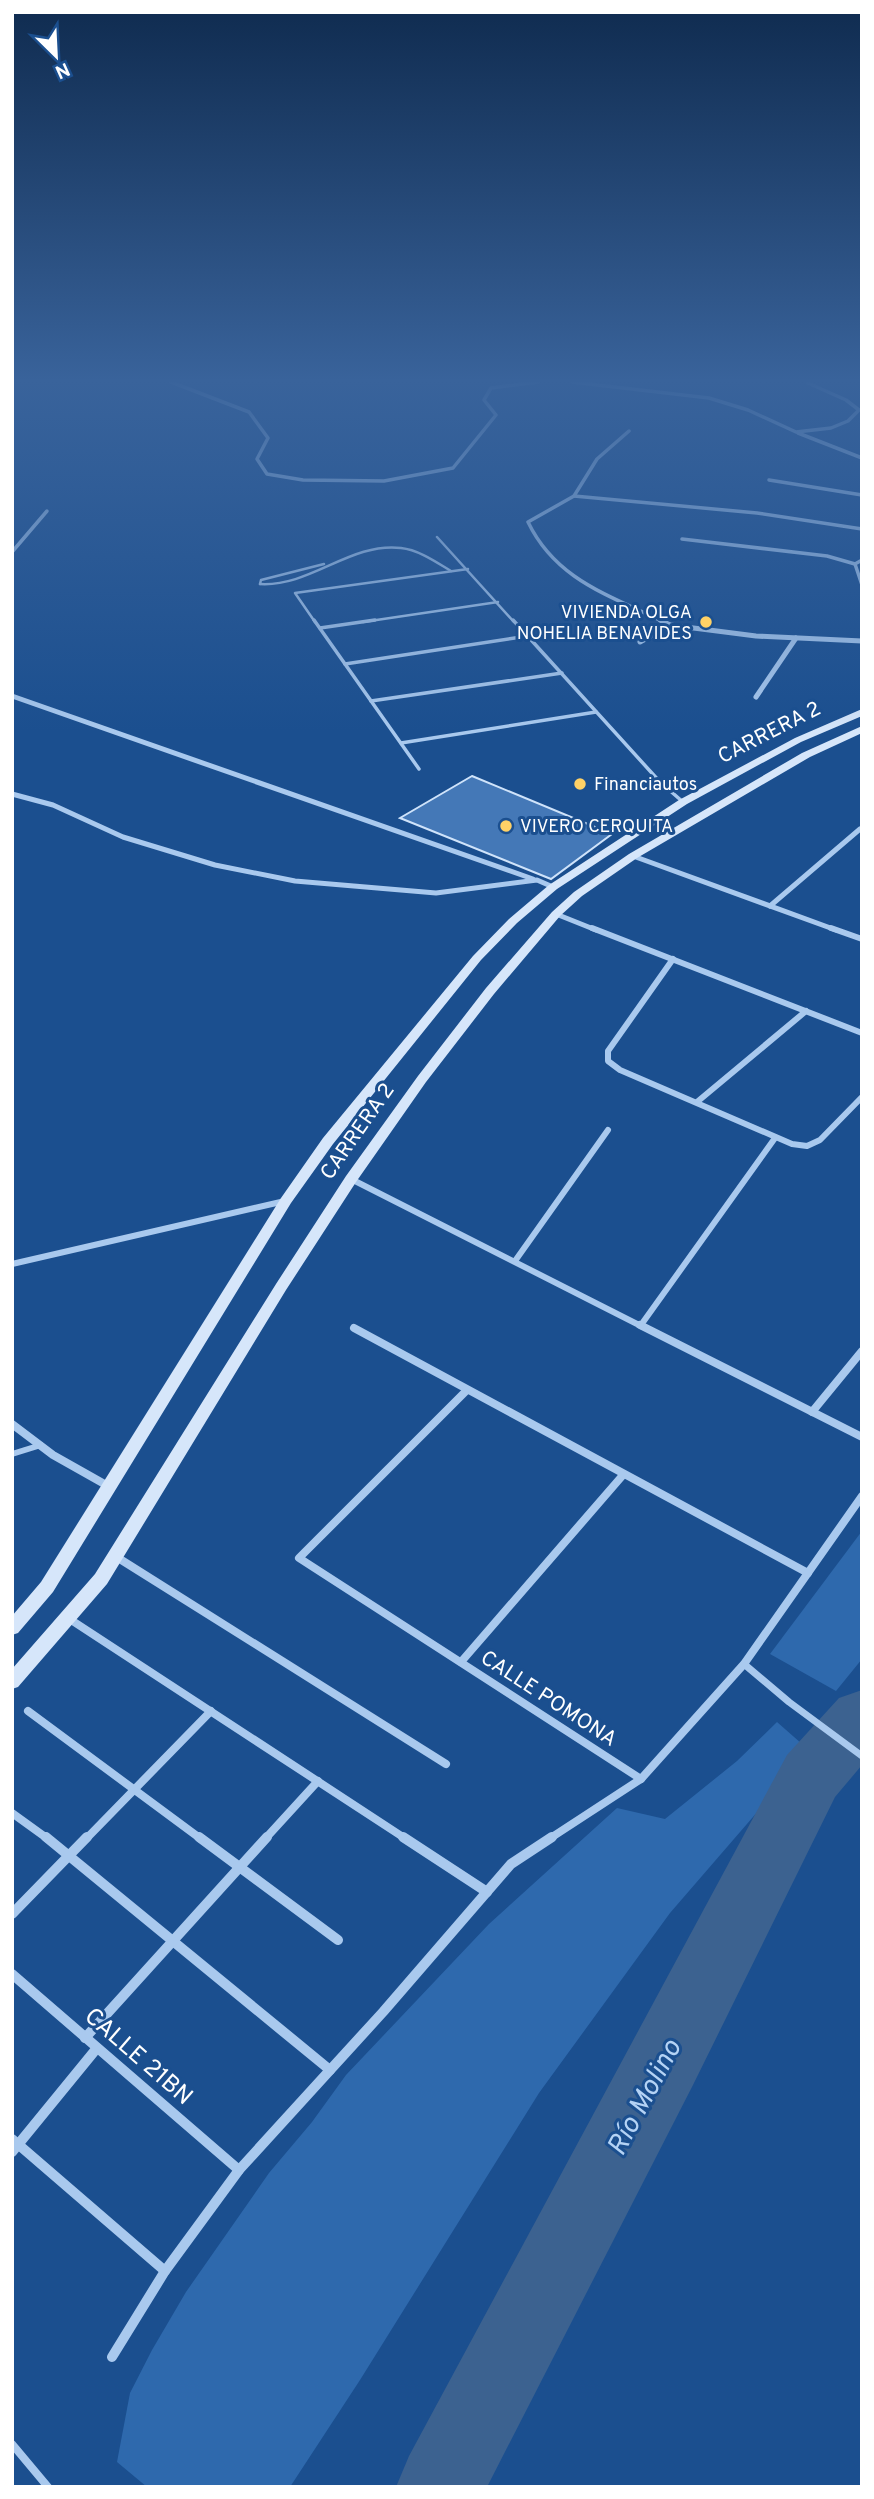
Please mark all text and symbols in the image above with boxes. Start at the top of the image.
north arrow [21,21,91,91]
text: N [51,56,73,83]
place label: VIVIENDA OLGA NOHELIA BENAVIDES [517,602,692,646]
marker: VIVIENDA OLGA NOHELIA BENAVIDES [698,614,714,630]
street label: CARRERA 2 [714,696,826,771]
place label: Financiautos [594,774,697,797]
marker: Financiautos [572,776,588,792]
place label: VIVERO CERQUITA [520,816,673,839]
marker: VIVERO CERQUITA [498,818,514,834]
street label: CARRERA 2 [315,1078,401,1185]
street label: CALLE POMONA [475,1645,621,1753]
street label: CALLE 21BN [77,2002,198,2113]
water label: Río Molino [600,2034,691,2163]

